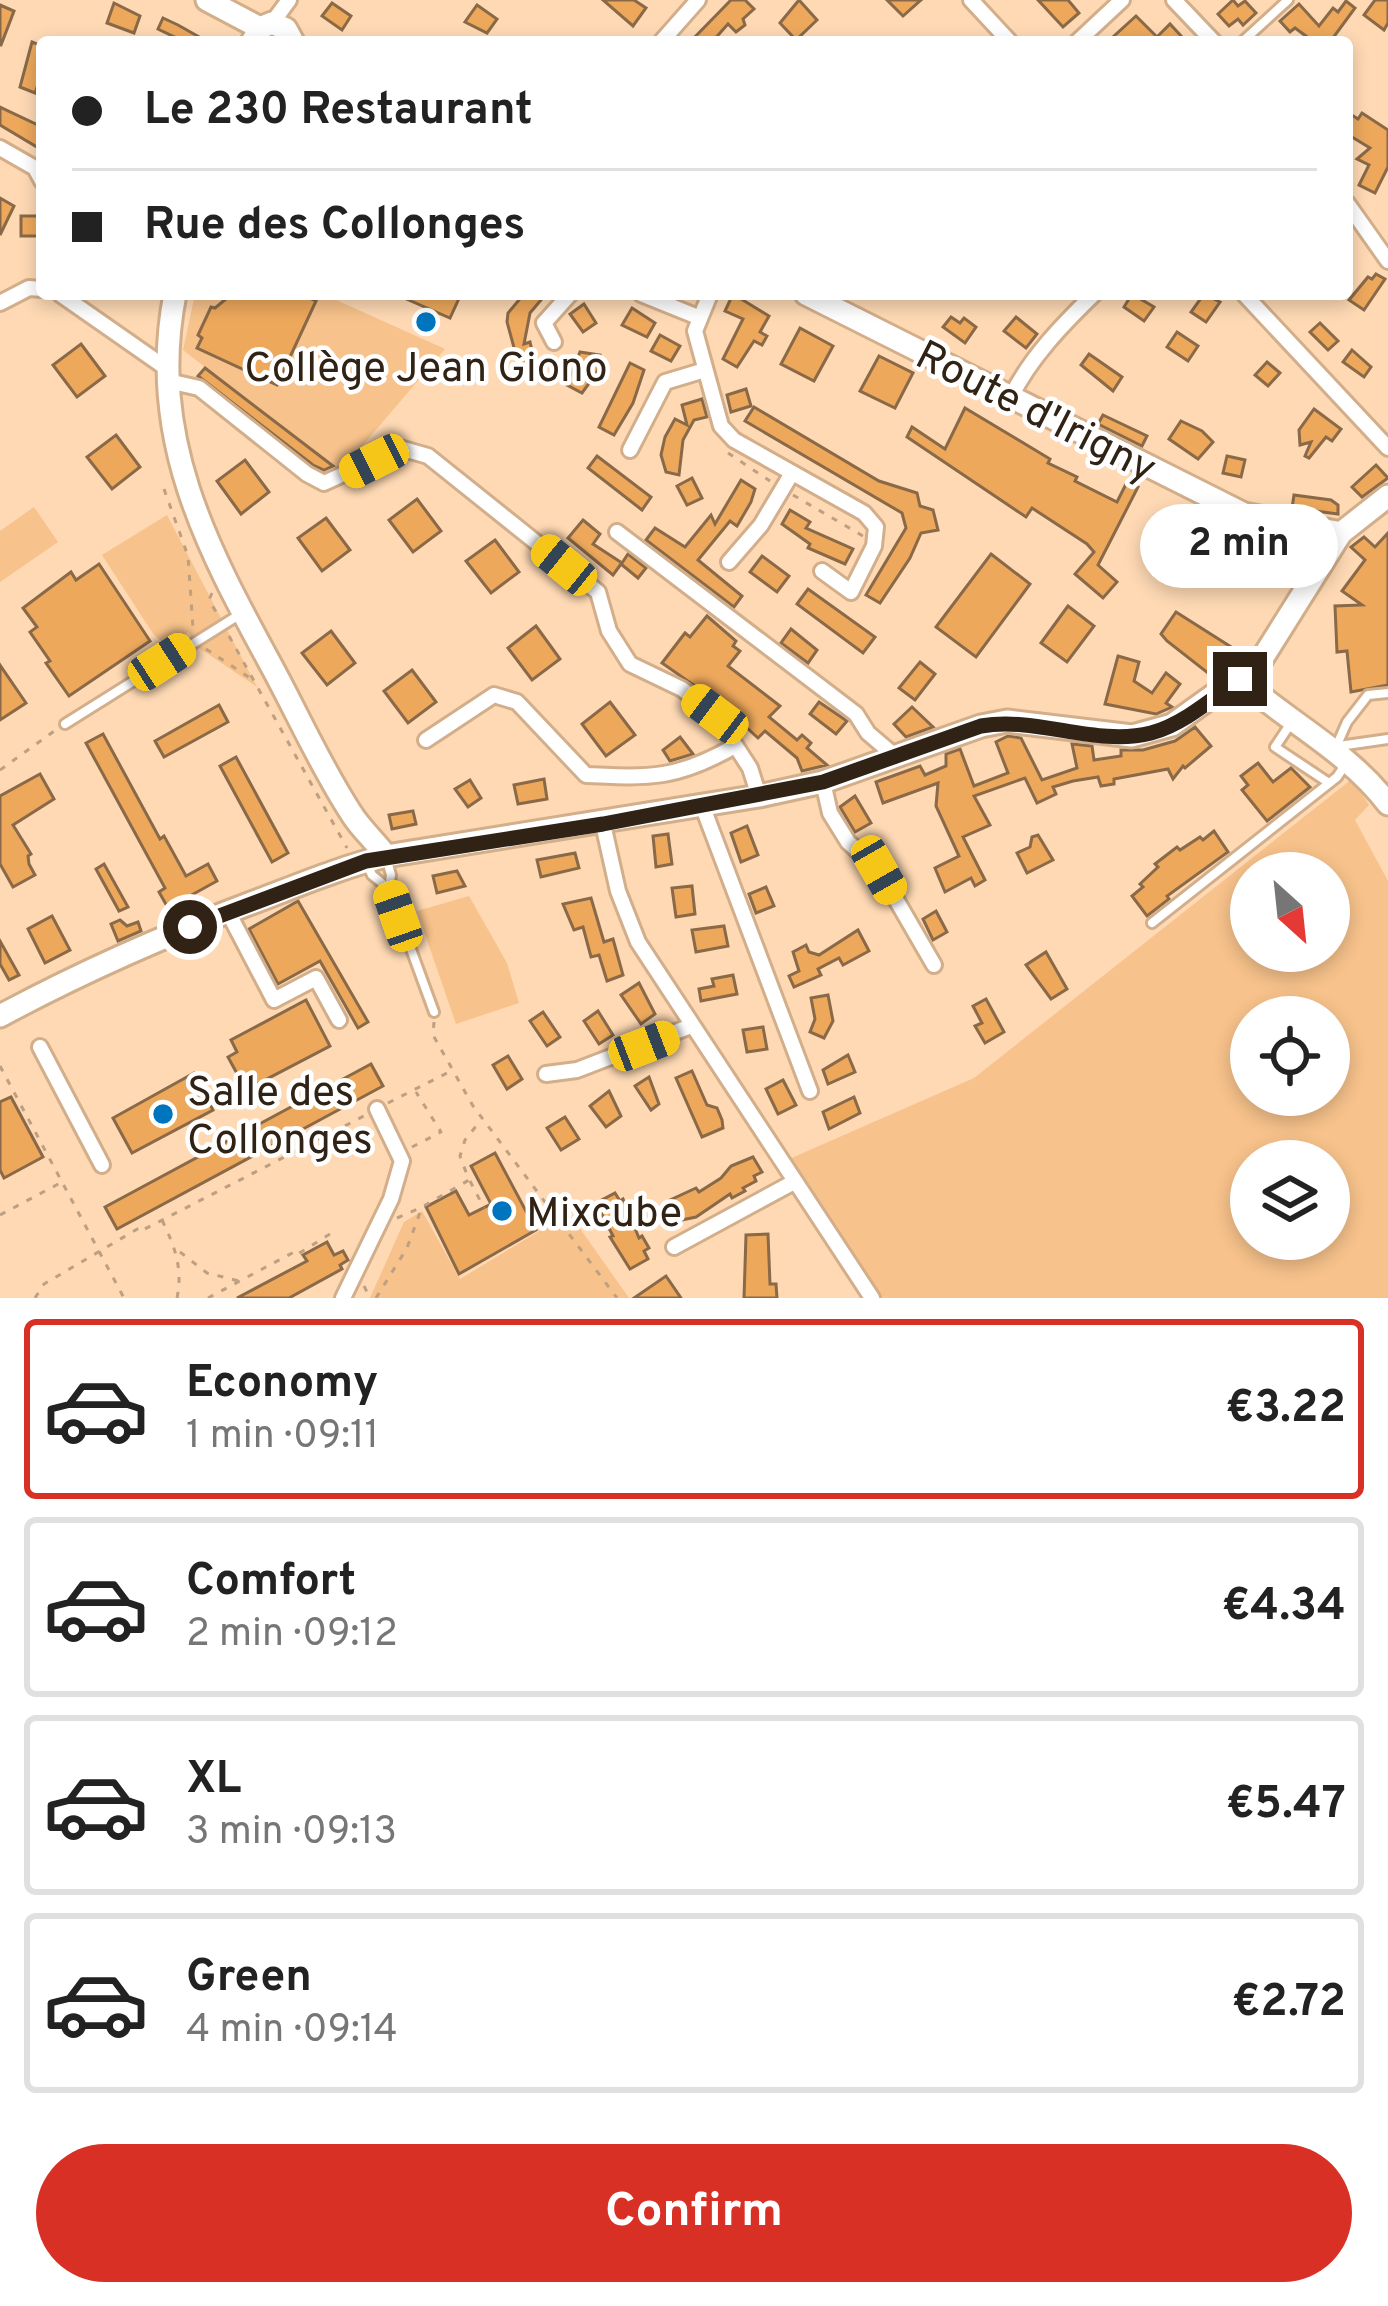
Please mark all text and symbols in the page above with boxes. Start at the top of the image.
text: Le 230 Restaurant [144,83,533,140]
text: Rue des Collonges [144,198,525,255]
marker: Collège Jean Giono [413,309,439,335]
street label: Route d'Irigny [906,331,1164,497]
place label: Collège Jean Giono [244,344,608,397]
car [334,429,414,493]
callout: 2 min [1141,505,1339,589]
text: 2 min [1188,521,1290,570]
car [525,528,603,602]
car [122,627,202,697]
route end [1213,652,1267,706]
car [675,678,755,750]
car [845,830,913,910]
north arrow [1230,852,1350,972]
map controls [1230,852,1350,1260]
car [369,876,427,956]
route start [163,900,217,954]
button: locate [1230,996,1350,1116]
car [604,1016,684,1076]
place label: Salle des Collonges [187,1068,373,1169]
marker: Salle des Collonges [150,1101,176,1127]
button: layers [1230,1140,1350,1260]
place label: Mixcube [526,1189,682,1242]
marker: Mixcube [489,1198,515,1224]
icon: car [42,1355,150,1463]
text: Economy [186,1356,378,1413]
text: €3.22 [1226,1381,1346,1438]
text: 1 min · 09:11 [186,1413,379,1462]
icon: car [42,1553,150,1661]
text: Comfort [186,1554,356,1611]
text: €4.34 [1222,1579,1346,1636]
text: 2 min · 09:12 [186,1611,398,1660]
icon: car [42,1751,150,1859]
text: XL [186,1752,241,1809]
text: €5.47 [1226,1777,1346,1834]
text: 3 min · 09:13 [186,1809,397,1858]
icon: car [42,1949,150,2057]
text: Green [186,1950,312,2007]
text: €2.72 [1232,1975,1346,2032]
text: 4 min · 09:14 [186,2007,398,2056]
button: Confirm [36,2144,1352,2282]

